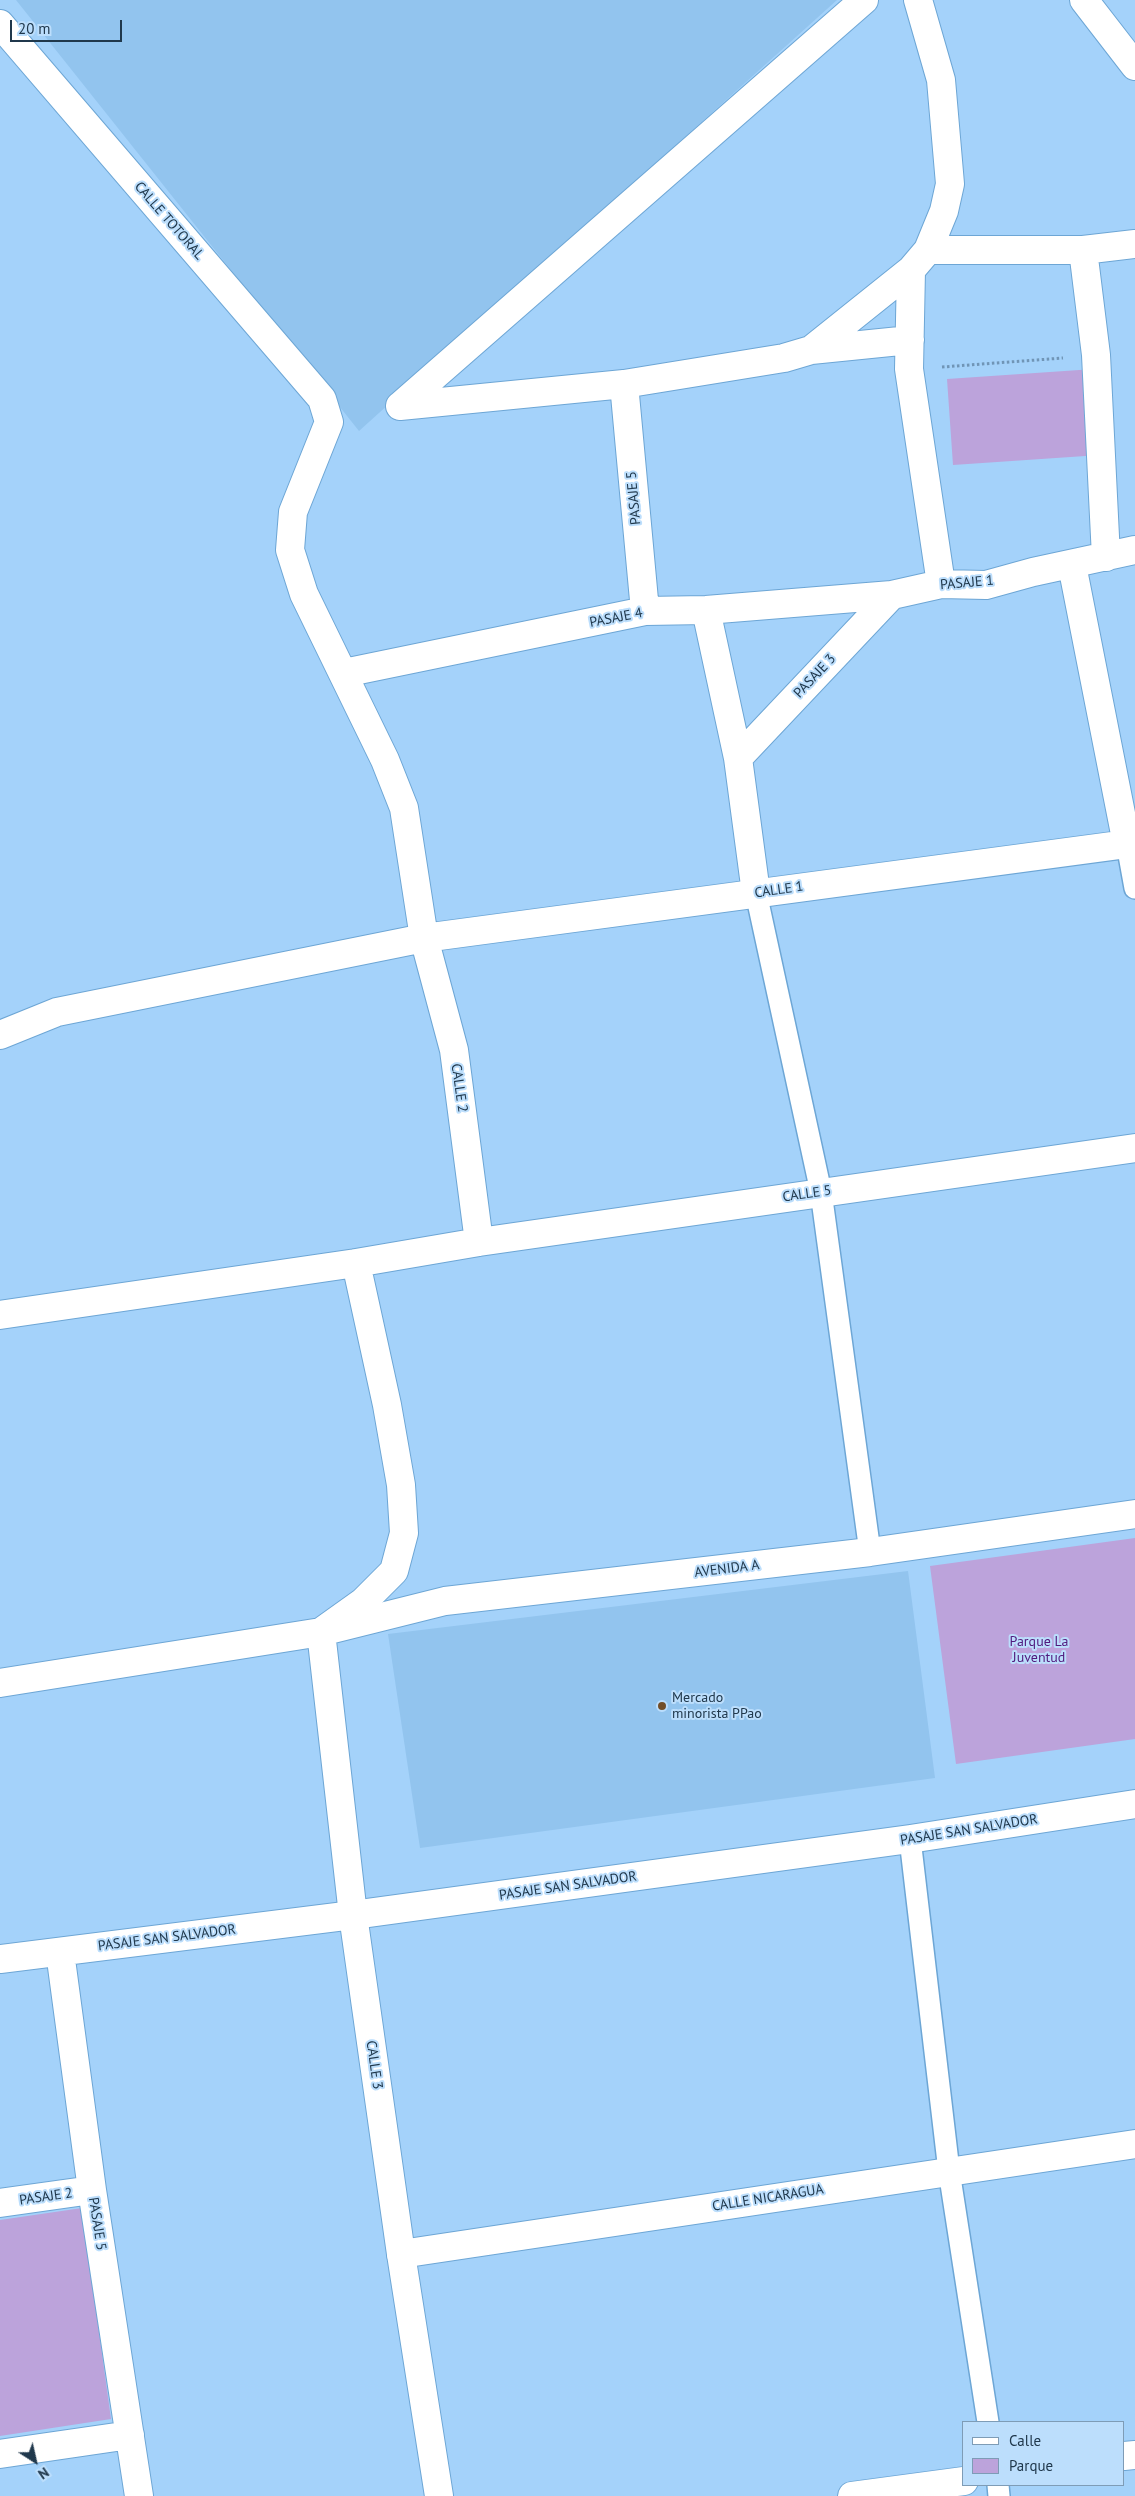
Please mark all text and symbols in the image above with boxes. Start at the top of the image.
scale bar [12,10,125,42]
text: 20 m [18,19,51,38]
street label: CALLE TOTORAL [131,179,207,263]
street label: PASAJE 5 [623,471,645,525]
street label: PASAJE 1 [940,572,994,594]
street label: PASAJE 4 [588,605,644,631]
street label: PASAJE 3 [791,651,839,701]
street label: CALLE 1 [754,878,804,902]
street label: CALLE 2 [447,1063,471,1113]
street label: CALLE 5 [782,1182,832,1206]
street label: AVENIDA A [694,1557,760,1581]
park label: Parque La Juventud [1010,1634,1068,1666]
place label: Mercado minorista PPao [672,1690,762,1722]
marker: Mercado minorista PPao [656,1700,668,1712]
street label: PASAJE SAN SALVADOR [899,1811,1039,1849]
street label: PASAJE SAN SALVADOR [498,1868,638,1904]
street label: PASAJE SAN SALVADOR [97,1921,237,1955]
street label: CALLE 3 [362,2040,386,2090]
street label: CALLE NICARAGUA [711,2181,825,2215]
street label: PASAJE 2 [18,2185,74,2209]
street label: PASAJE 5 [85,2196,109,2252]
legend [962,2421,1125,2486]
text: Calle [1009,2431,1041,2450]
north arrow [10,2436,60,2486]
text: Parque [1009,2456,1053,2475]
text: N [35,2463,53,2483]

